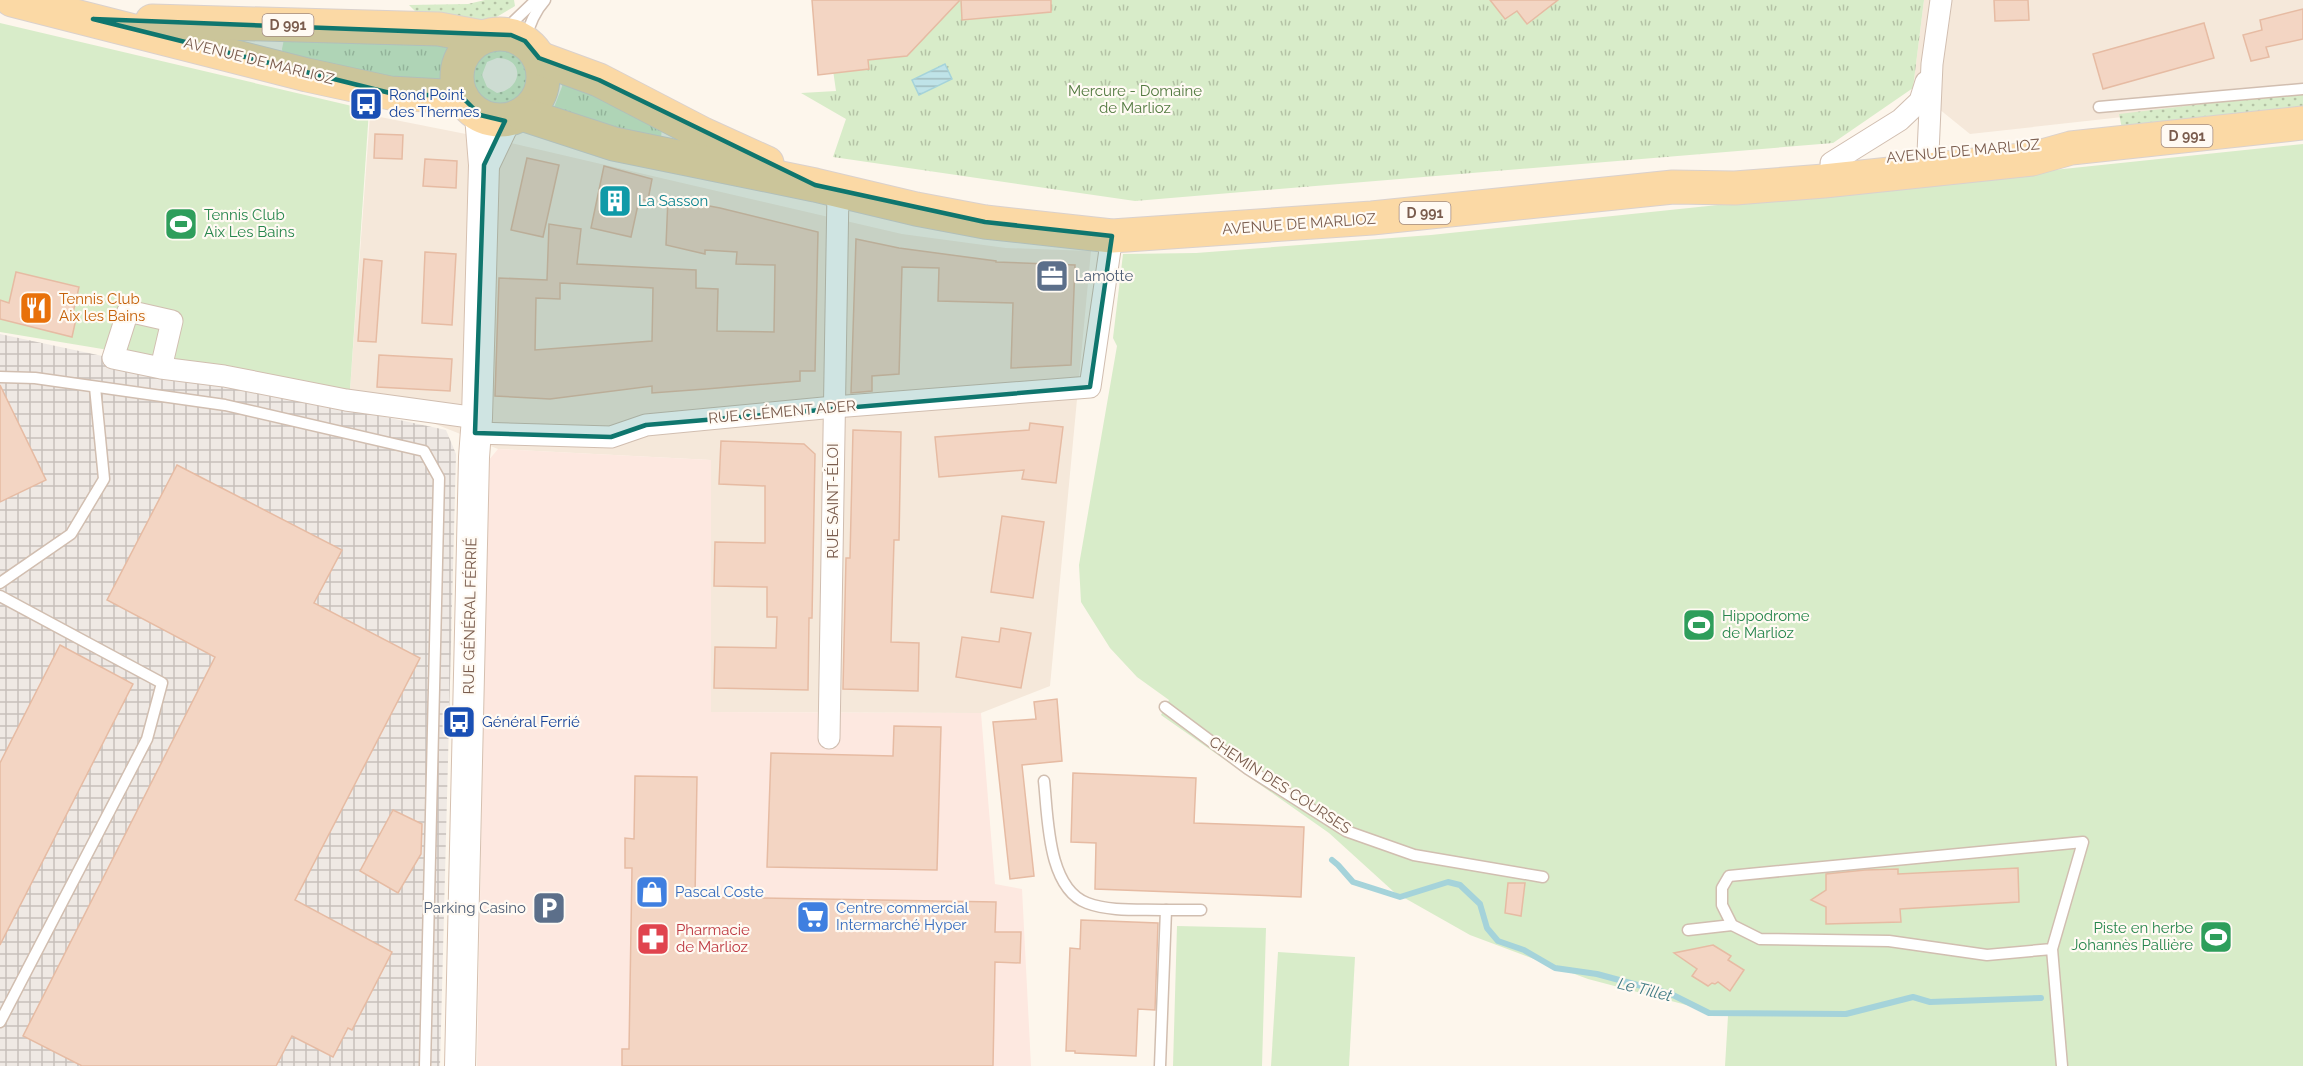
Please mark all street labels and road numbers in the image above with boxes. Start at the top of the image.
road number: D 991 [262,14,314,36]
street label: AVENUE DE MARLIOZ [182,34,336,88]
road number: D 991 [2162,125,2212,147]
street label: AVENUE DE MARLIOZ [1885,135,2041,167]
road number: D 991 [1400,202,1450,224]
street label: AVENUE DE MARLIOZ [1221,210,1377,238]
street label: RUE CLÉMENT ADER [707,397,857,427]
street label: RUE SAINT-ÉLOI [824,443,842,559]
street label: RUE GÉNÉRAL FÉRRIÉ [460,537,480,695]
street label: CHEMIN DES COURSES [1206,732,1354,838]

